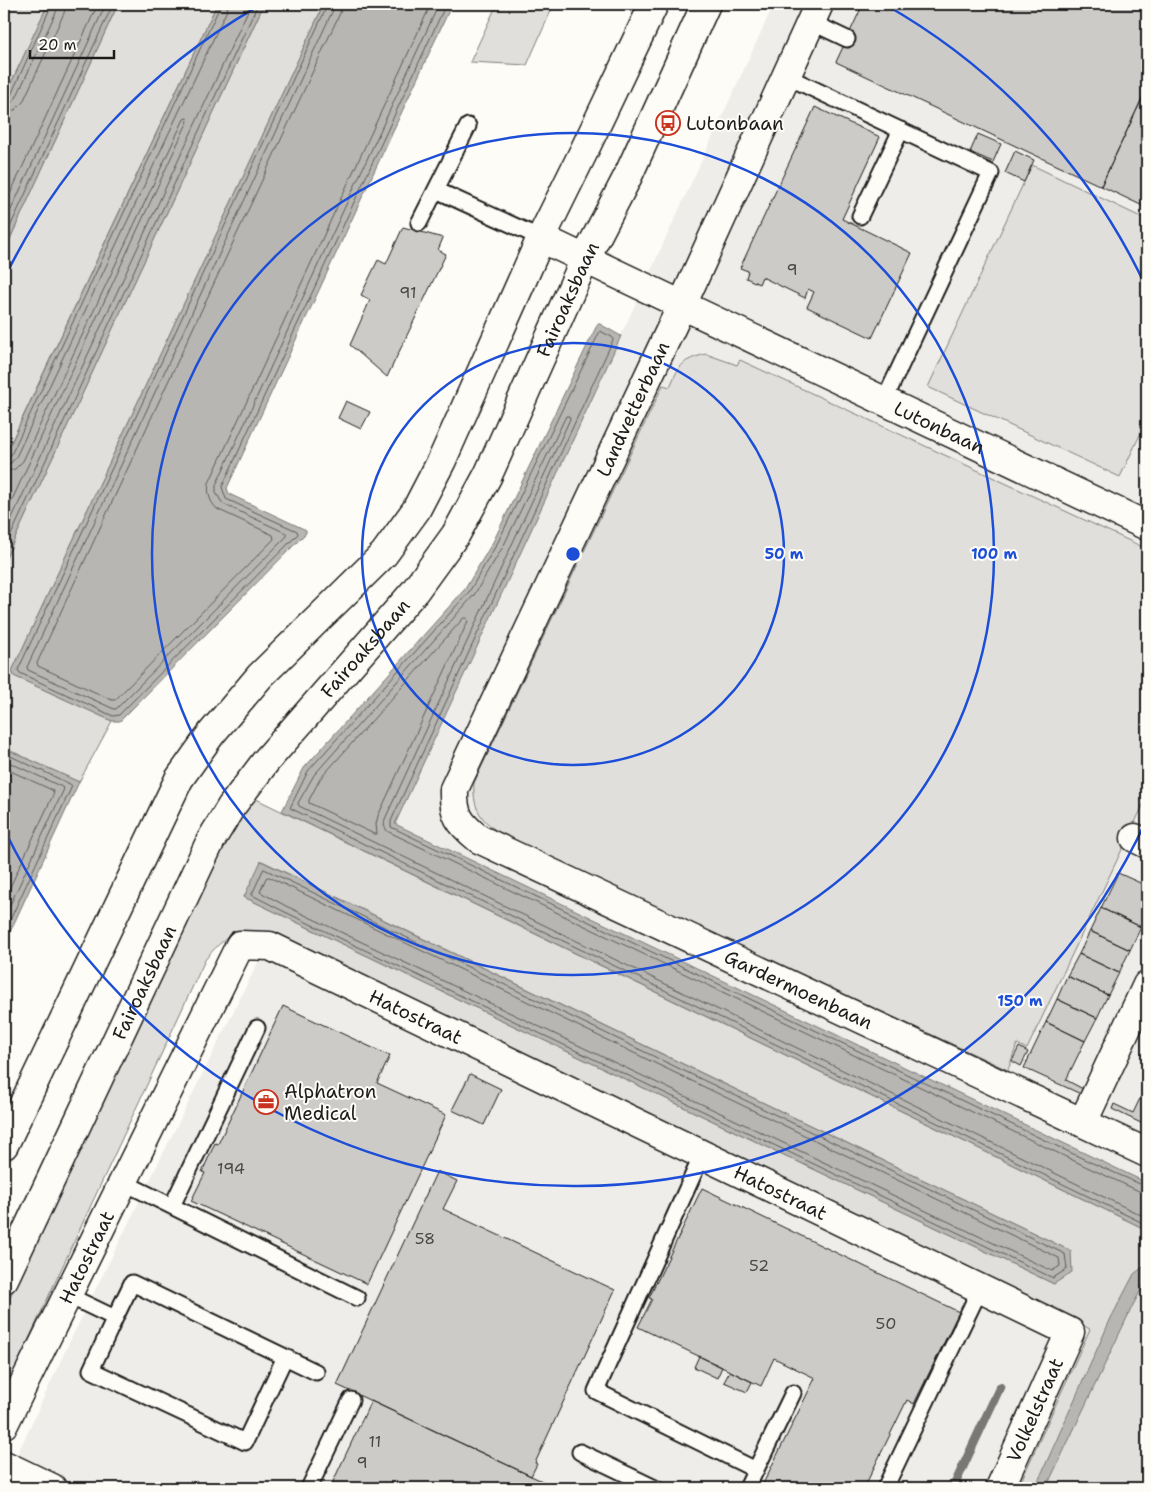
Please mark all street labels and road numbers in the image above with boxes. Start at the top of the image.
street label: Fairoaksbaan [530,237,604,361]
street label: Landvetterbaan [591,337,675,481]
street label: Lutonbaan [890,395,989,460]
street label: Fairoaksbaan [315,593,415,703]
street label: Fairoaksbaan [106,921,182,1044]
street label: Gardermoenbaan [720,944,877,1035]
street label: Hatostraat [365,983,467,1050]
street label: Hatostraat [730,1159,831,1226]
street label: Hatostraat [53,1206,120,1308]
street label: Volkelstraat [1001,1354,1069,1466]

